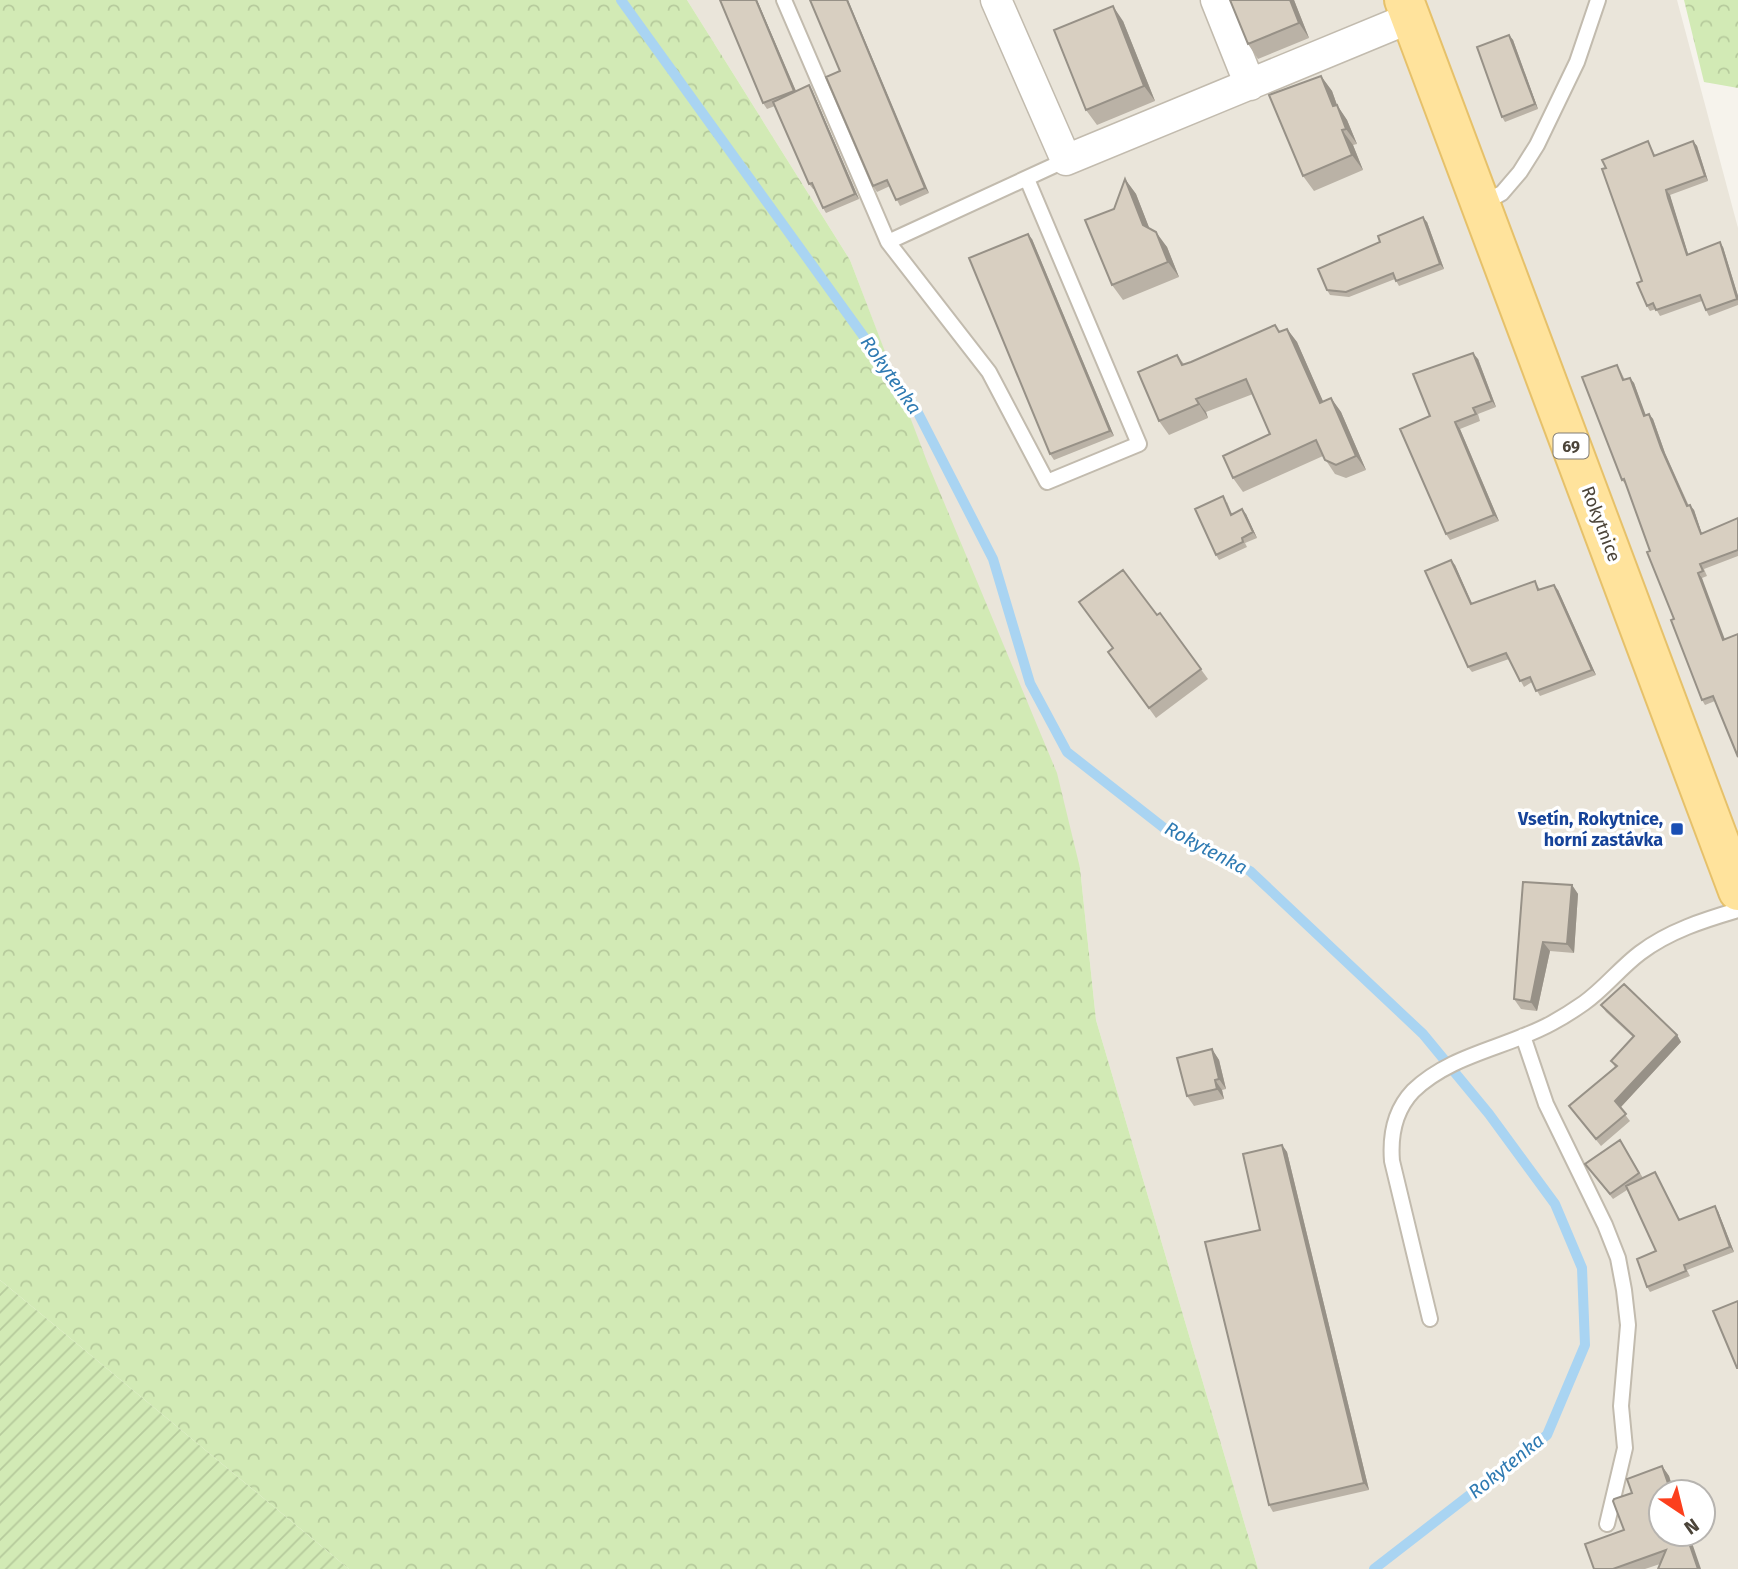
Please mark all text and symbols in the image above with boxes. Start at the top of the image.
water label: Rokytenka [856,332,926,418]
road number: 69 [1554,434,1588,458]
street label: Rokytnice [1577,483,1625,565]
place label: Vsetín, Rokytnice, horní zastávka [1517,808,1663,851]
water label: Rokytenka [1161,817,1251,879]
marker: Vsetín, Rokytnice, horní zastávka [1669,821,1685,837]
water label: Rokytenka [1464,1429,1548,1503]
north arrow [1647,1478,1717,1548]
text: N [1680,1513,1703,1540]

